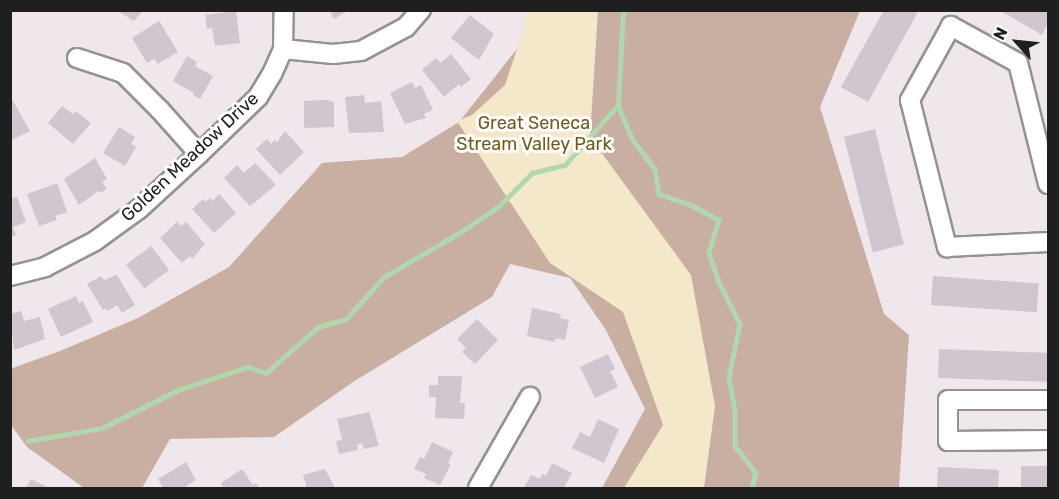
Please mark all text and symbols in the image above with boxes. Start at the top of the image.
north arrow [987,12,1047,72]
text: N [989,24,1012,43]
street label: Golden Meadow Drive [117,88,263,226]
park label: Great Seneca Stream Valley Park [456,113,612,156]

